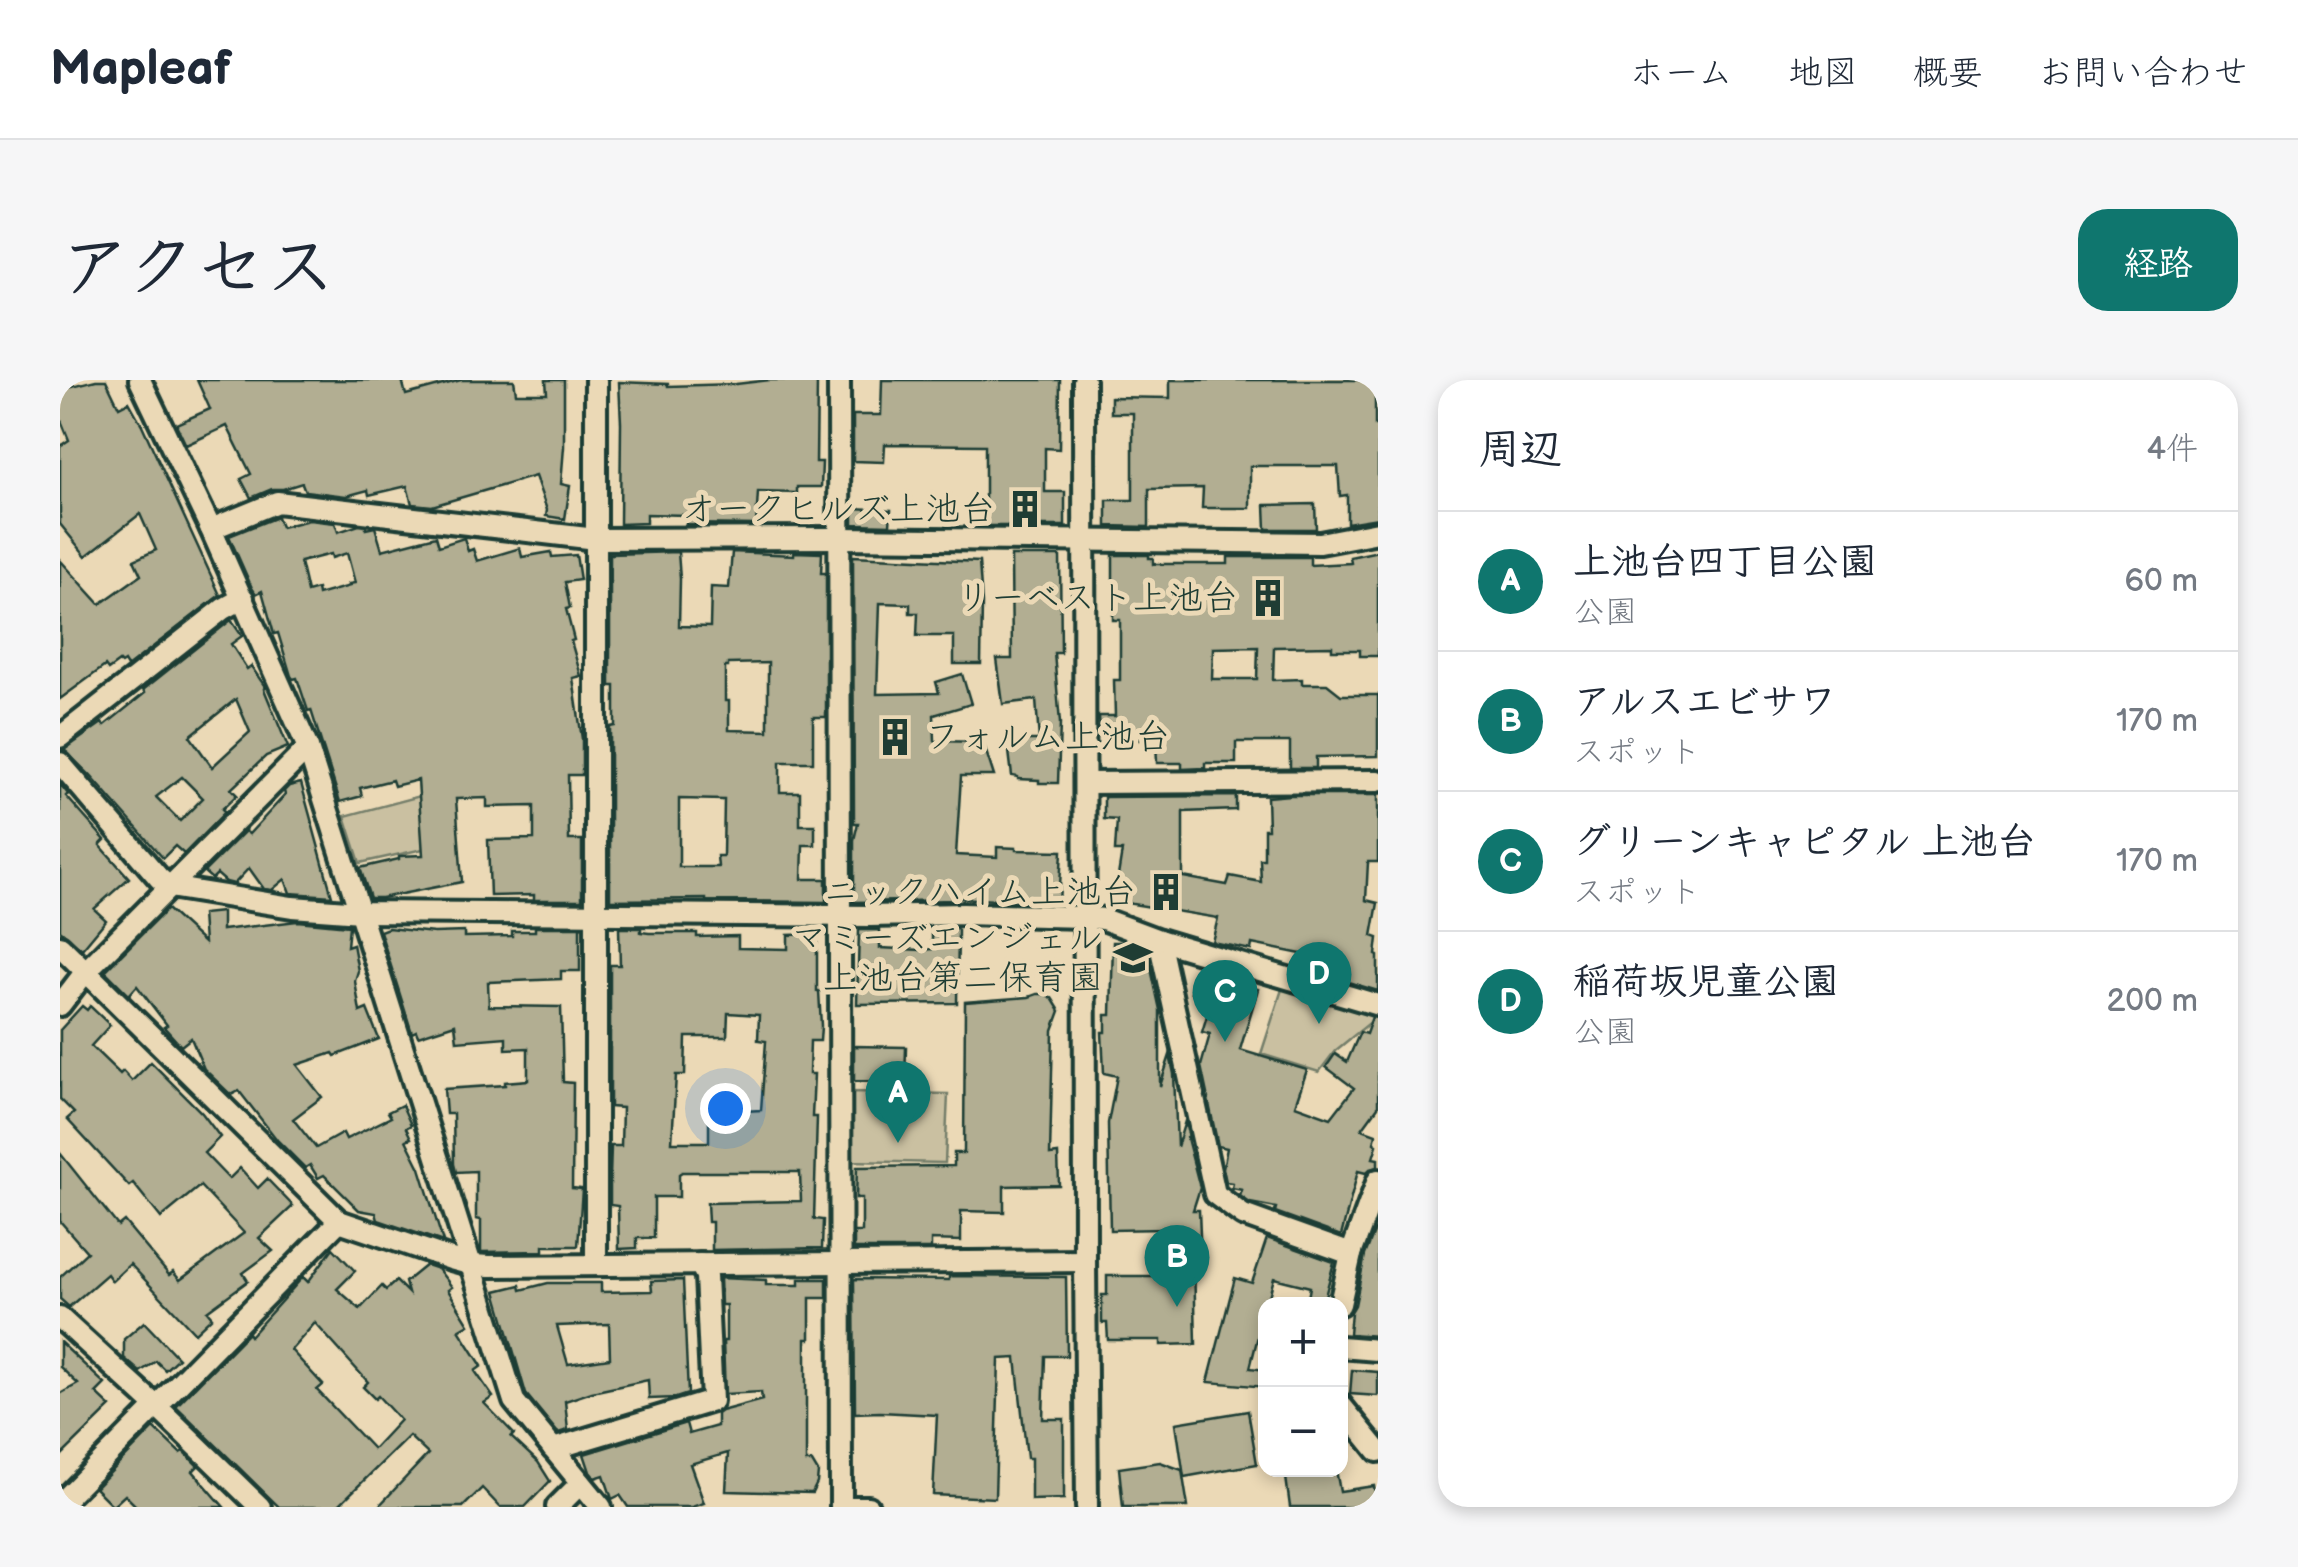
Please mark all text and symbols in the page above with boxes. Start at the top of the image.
text: Mapleaf [50,41,232,98]
text: ホーム [1629,52,1733,95]
text: 地図 [1788,52,1858,95]
text: 概要 [1913,52,1983,95]
text: お問い合わせ [2038,52,2248,95]
button: 経路 [2078,209,2238,311]
text: アクセス [60,227,336,311]
text: 周辺 [1478,425,1562,476]
text: 4件 [2146,430,2198,469]
place label: オークヒルズ上池台 [681,488,995,531]
building icon: オークヒルズ上池台 [1004,488,1046,530]
text: 上池台四丁目公園 [1573,540,1877,585]
text: A [1501,562,1520,601]
text: 60 m [2125,562,2198,601]
place label: リーベスト上池台 [955,577,1238,620]
building icon: リーベスト上池台 [1247,577,1289,619]
text: 公園 [1573,593,1637,632]
text: アルスエビサワ [1573,680,1837,725]
text: B [1499,702,1522,741]
text: 170 m [2116,702,2198,741]
building icon: フォルム上池台 [874,716,916,758]
place label: フォルム上池台 [925,716,1170,759]
text: スポット [1573,733,1701,772]
text: グリーンキャピタル 上池台 [1573,820,2035,865]
text: C [1499,842,1522,881]
text: 170 m [2116,842,2198,881]
place label: ニックハイム上池台 [823,871,1136,914]
building icon: ニックハイム上池台 [1145,871,1187,913]
text: スポット [1573,873,1701,912]
place label: マミーズエンジェル 上池台第二保育園 [791,917,1103,1000]
school or university icon: マミーズエンジェル 上池台第二保育園 [1112,937,1154,979]
pin: D [1286,942,1352,1024]
pin: C [1192,960,1258,1042]
text: 稲荷坂児童公園 [1573,960,1839,1005]
text: D [1499,982,1522,1021]
text: 200 m [2106,982,2198,1021]
text: 公園 [1573,1013,1637,1052]
pin: A [866,1060,930,1143]
your location [700,1083,751,1134]
pin: B [1144,1224,1210,1307]
map controls [1258,1297,1348,1477]
button: + [1258,1297,1348,1387]
button: − [1258,1387,1348,1477]

